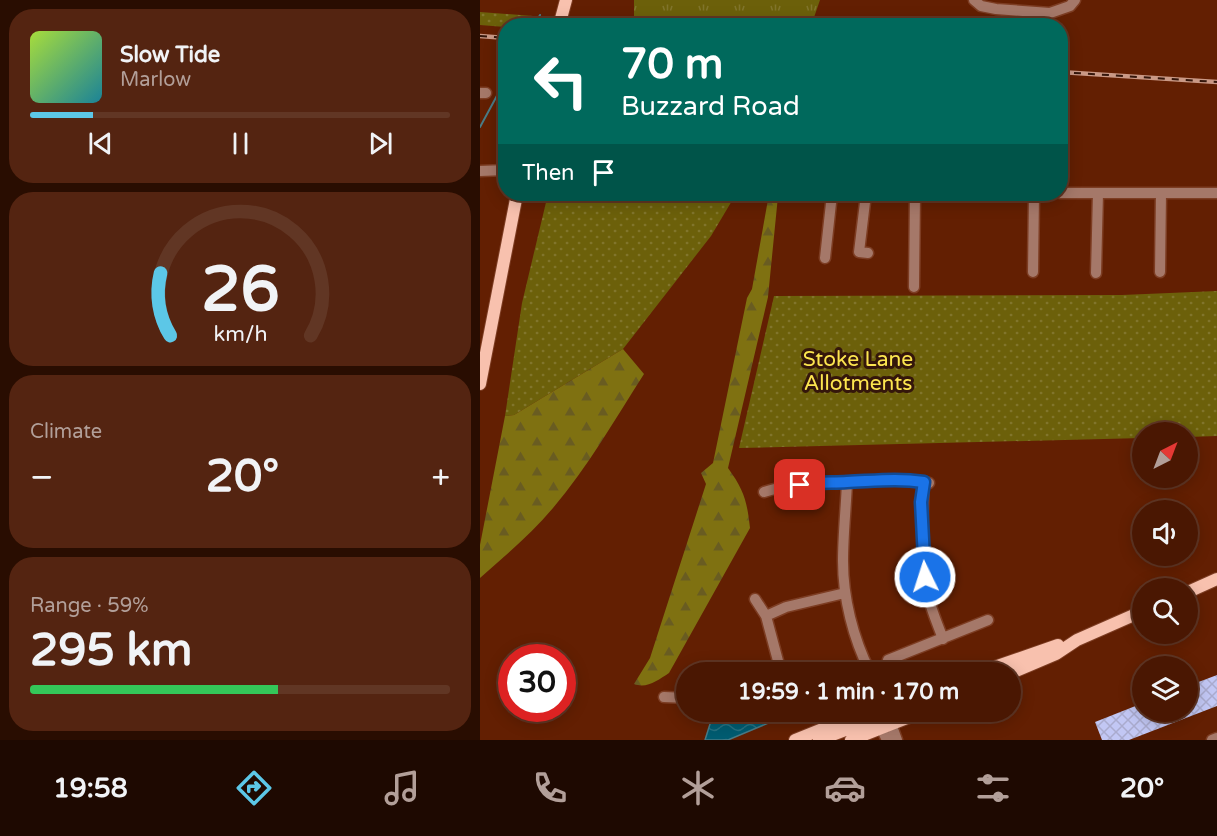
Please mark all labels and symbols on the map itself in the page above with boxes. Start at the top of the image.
park label: Stoke Lane Allotments [803,347,913,396]
north arrow [1132,422,1198,488]
pin [774,459,825,510]
position arrow [893,545,957,609]
speed limit sign: 30 [498,644,576,722]

